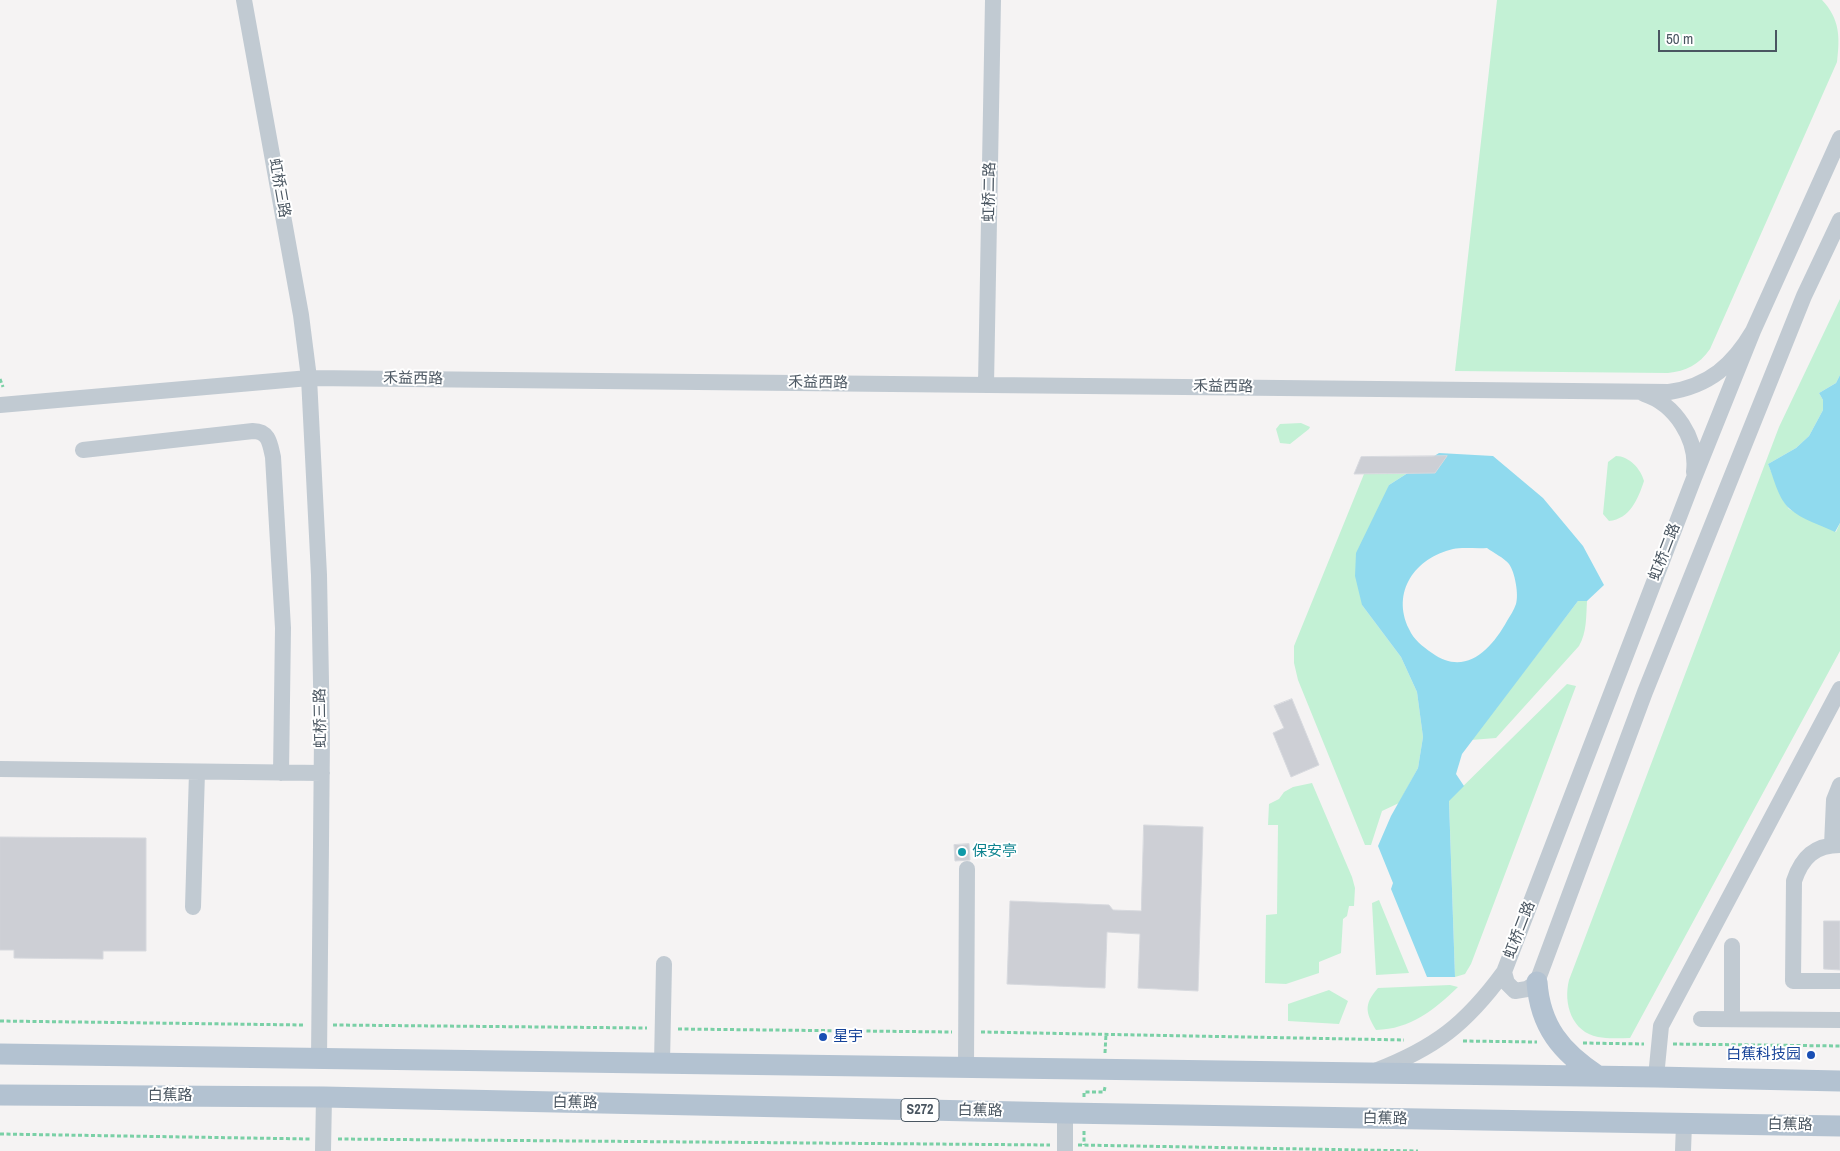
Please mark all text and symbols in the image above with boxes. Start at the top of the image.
scale bar [1660,20,1779,52]
text: 50 m [1666,28,1693,49]
street label: 虹桥三路 [265,157,293,219]
street label: 虹桥二路 [980,162,1000,222]
street label: 禾益西路 [383,369,443,389]
street label: 禾益西路 [788,373,848,393]
street label: 禾益西路 [1193,377,1253,397]
street label: 虹桥二路 [1646,521,1684,583]
street label: 虹桥三路 [311,688,331,748]
place label: 保安亭 [972,843,1017,861]
marker: 保安亭 [956,846,968,858]
street label: 虹桥二路 [1501,899,1539,961]
place label: 星宇 [833,1028,863,1046]
marker: 星宇 [817,1031,829,1043]
place label: 白蕉科技园 [1726,1046,1801,1064]
marker: 白蕉科技园 [1805,1049,1817,1061]
street label: 白蕉路 [148,1087,192,1105]
street label: 白蕉路 [552,1094,598,1112]
road number: S272 [901,1098,939,1122]
street label: 白蕉路 [957,1102,1003,1120]
street label: 白蕉路 [1362,1110,1408,1128]
street label: 白蕉路 [1767,1116,1813,1134]

